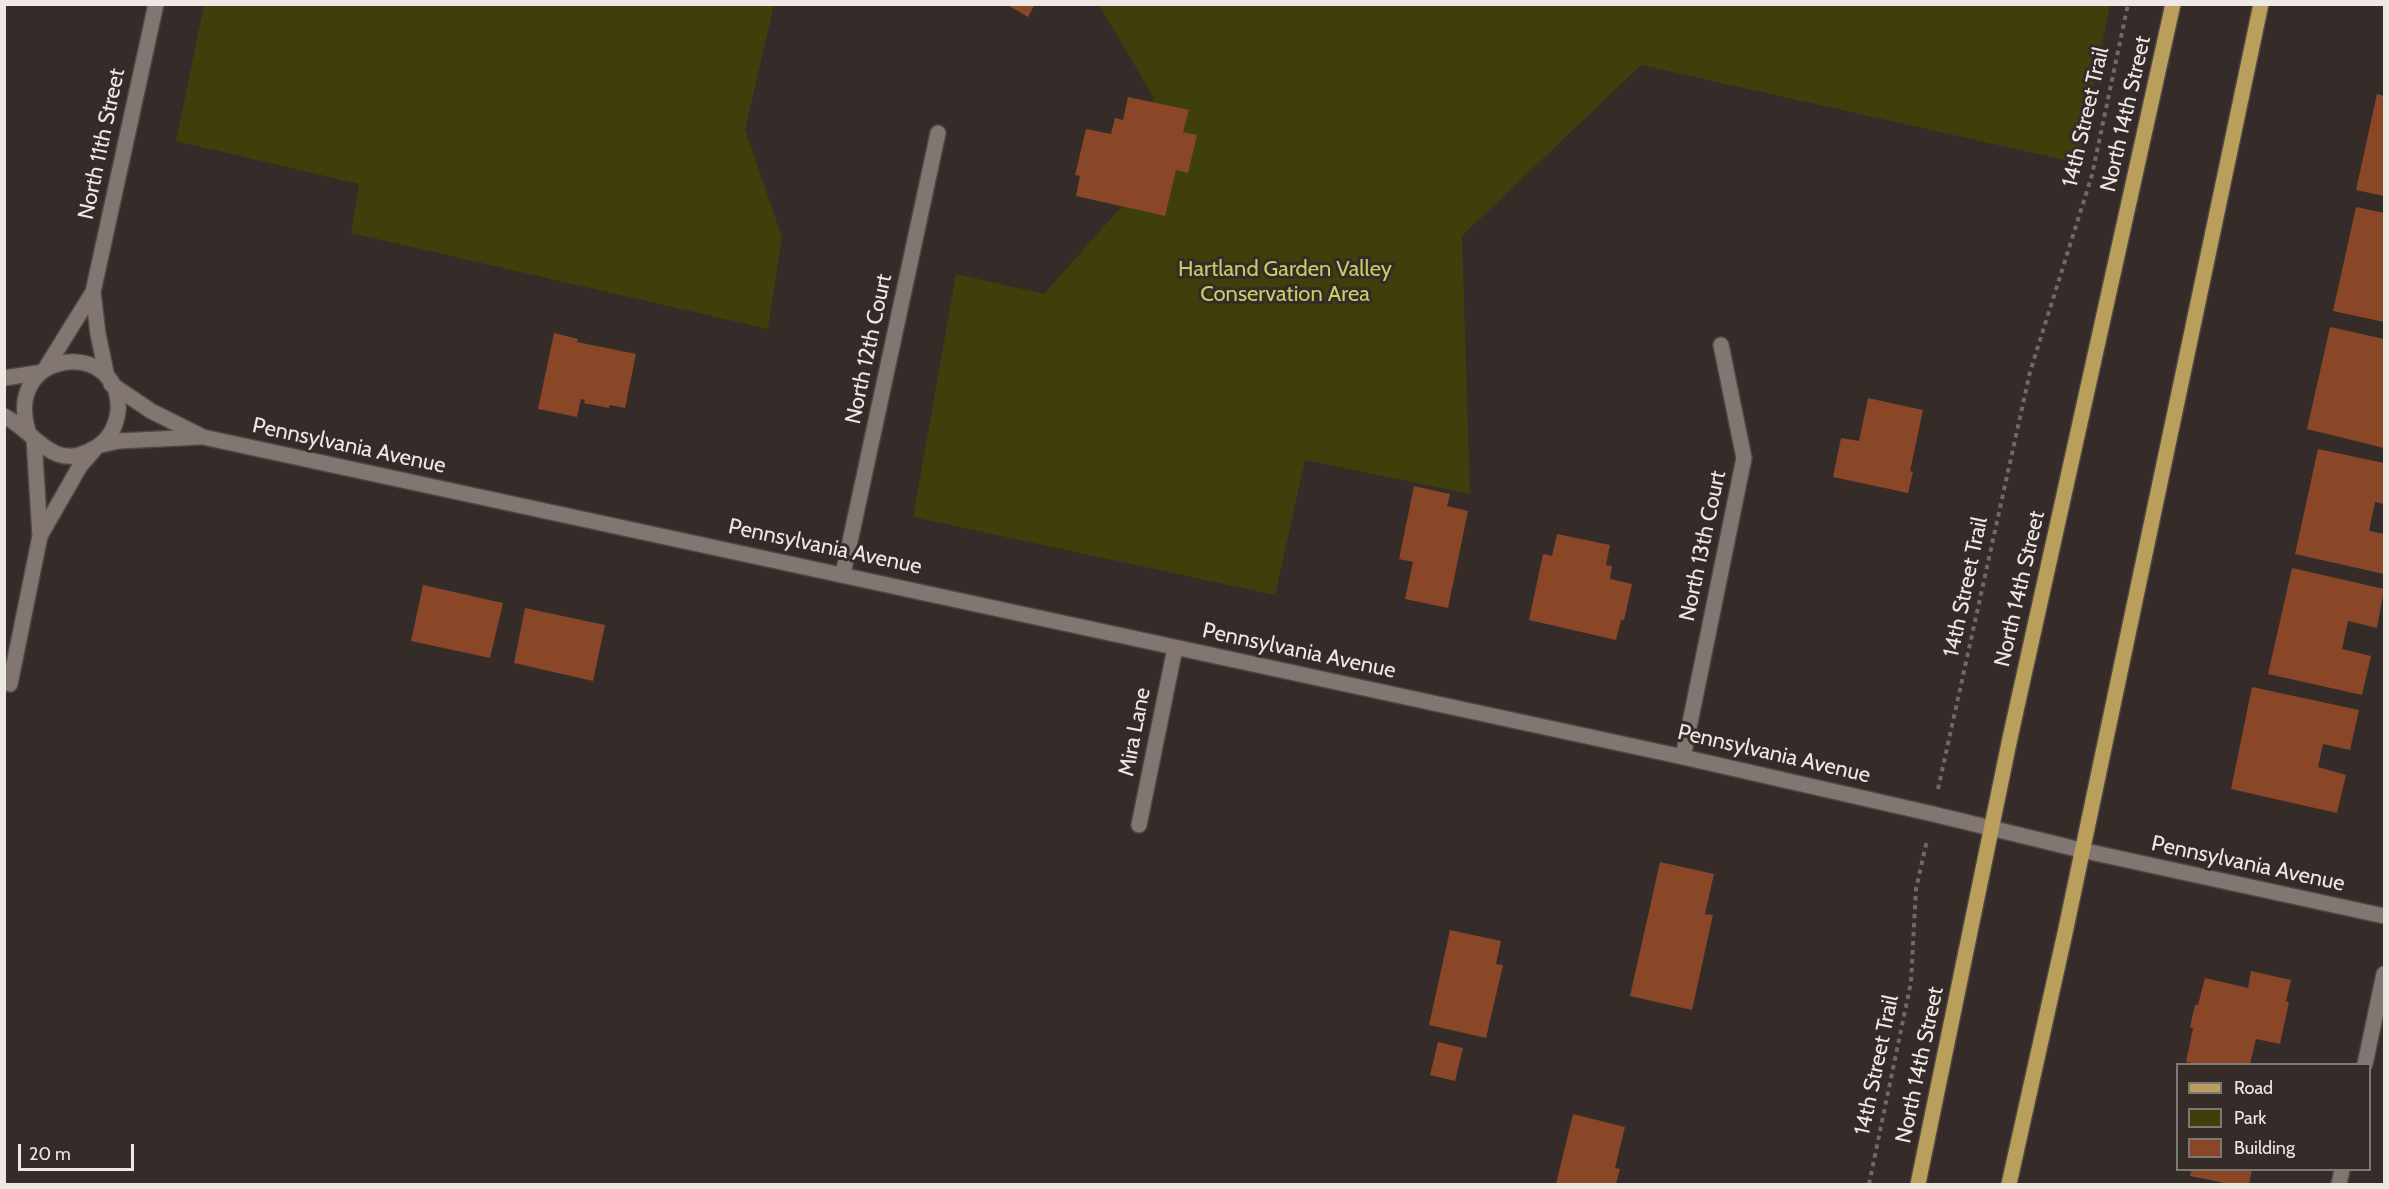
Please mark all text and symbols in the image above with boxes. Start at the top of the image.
street label: North 14th Street [2095,33,2157,195]
street label: 14th Street Trail [2057,45,2115,189]
street label: North 11th Street [73,66,131,222]
park label: Hartland Garden Valley Conservation Area [1178,257,1392,308]
street label: North 12th Court [840,272,898,426]
street label: Pennsylvania Avenue [250,413,448,479]
street label: North 13th Court [1674,468,1732,624]
street label: North 14th Street [1989,508,2051,670]
street label: Pennsylvania Avenue [726,514,924,580]
street label: 14th Street Trail [1938,514,1994,660]
street label: Pennsylvania Avenue [1200,618,1398,684]
street label: Mira Lane [1113,685,1157,779]
street label: Pennsylvania Avenue [1675,719,1873,789]
street label: Pennsylvania Avenue [2149,831,2347,897]
street label: North 14th Street [1891,984,1949,1146]
street label: 14th Street Trail [1849,992,1905,1138]
legend [2176,1063,2371,1171]
text: Road [2234,1077,2273,1099]
text: Park [2234,1107,2266,1129]
scale bar [21,1132,136,1170]
text: Building [2234,1137,2295,1159]
text: 20 m [29,1143,71,1165]

